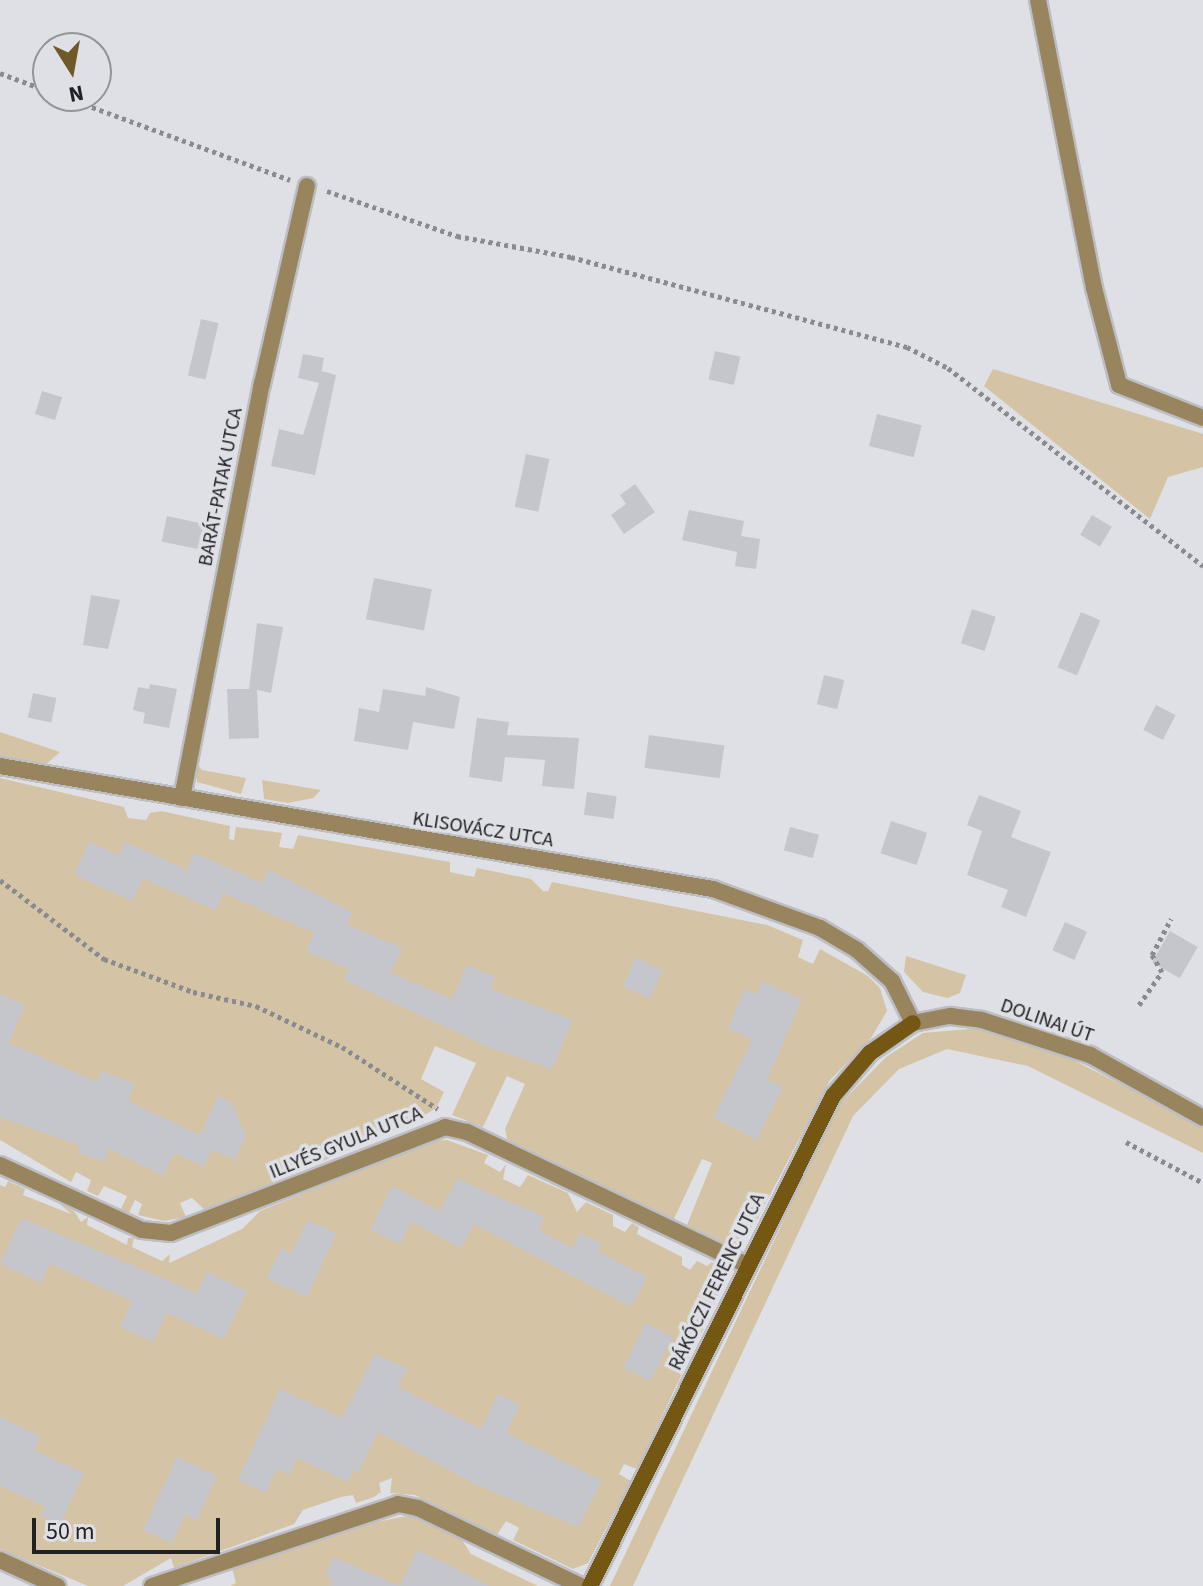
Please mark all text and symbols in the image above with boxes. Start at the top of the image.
north arrow [32,32,112,112]
text: N [66,76,86,111]
street label: BARÁT-PATAK UTCA [194,406,248,568]
street label: KLISOVÁCZ UTCA [411,807,555,853]
street label: DOLINAI ÚT [997,994,1097,1048]
street label: ILLYÉS GYULA UTCA [266,1101,426,1185]
street label: RÁKÓCZI FERENC UTCA [664,1190,770,1374]
scale bar [36,1502,224,1552]
text: 50 m [46,1514,95,1549]

